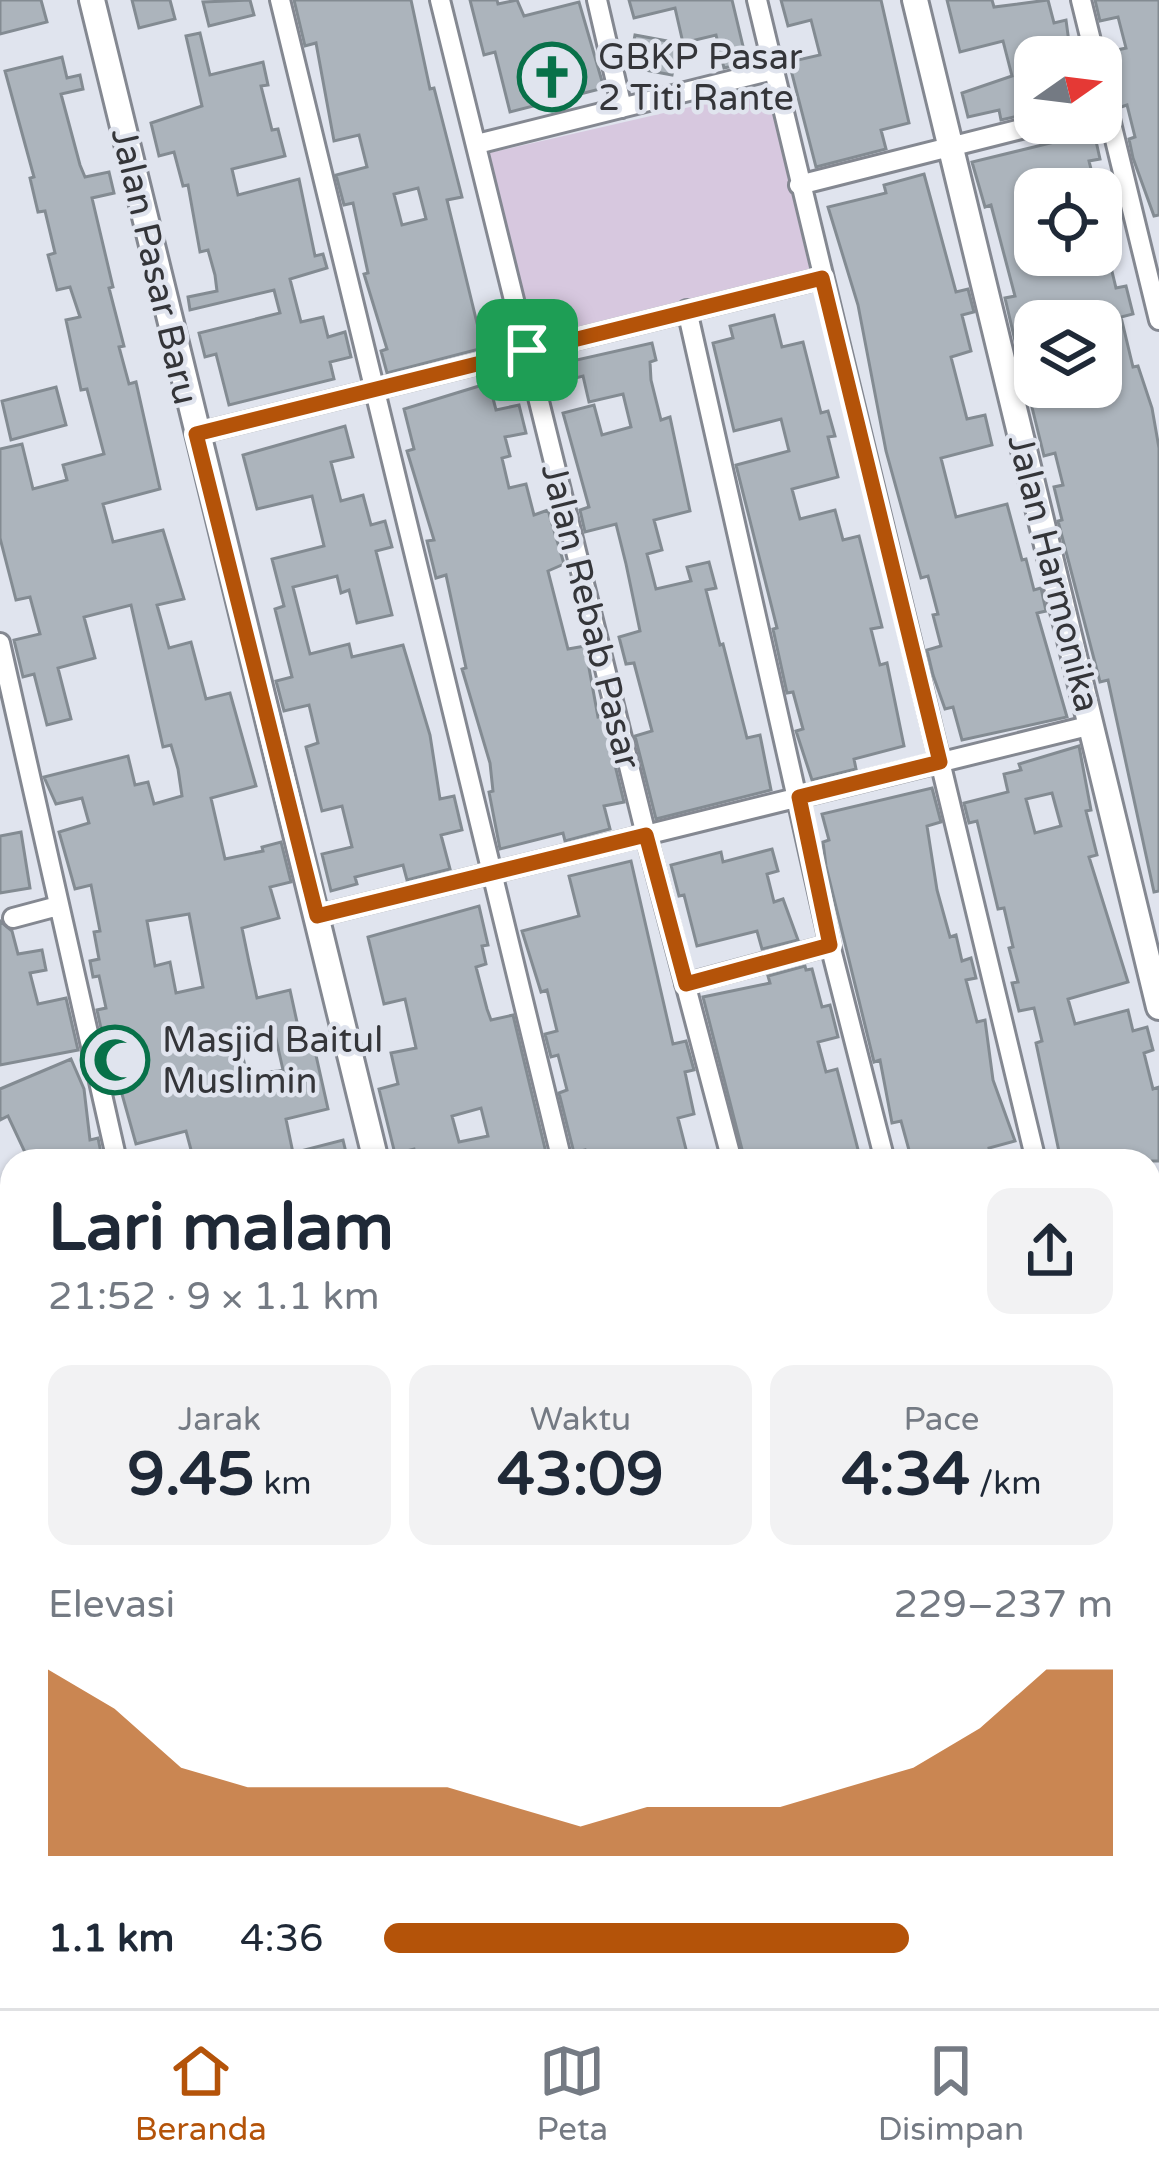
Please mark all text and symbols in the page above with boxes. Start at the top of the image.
place label: GBKP Pasar 2 Titi Rante [598,36,803,120]
north arrow [1014,36,1122,144]
map controls [1014,36,1122,408]
church icon: GBKP Pasar 2 Titi Rante [517,42,587,112]
street label: Jalan Pasar Baru [102,124,207,409]
button: locate [1014,168,1122,276]
pin [476,299,578,401]
button: layers [1014,300,1122,408]
icon: arrive [494,317,560,383]
street label: Jalan Harmonika [998,430,1109,716]
street label: Jalan Rebab Pasar [532,459,649,774]
place label: Masjid Baitul Muslimin [162,1019,383,1103]
mosque icon: Masjid Baitul Muslimin [80,1025,150,1095]
text: Lari malam [48,1188,394,1268]
button: share [987,1188,1113,1314]
text: 21:52 · 9 × 1.1 km [48,1273,380,1320]
text: Jarak [178,1400,261,1439]
text: Waktu [530,1400,631,1439]
text: Pace [904,1400,980,1439]
text: 9.45 [127,1439,255,1511]
text: 43:09 [497,1439,664,1511]
text: 4:34 [841,1439,970,1511]
text: km [255,1464,312,1503]
text: /km [970,1464,1042,1503]
text: Elevasi [48,1581,175,1628]
text: 229–237 m [893,1581,1113,1628]
text: 1.1 km [48,1915,174,1962]
text: 4:36 [240,1915,324,1962]
tab: Beranda [135,2038,267,2149]
tab: Peta [536,2038,608,2149]
tab: Disimpan [878,2038,1024,2149]

